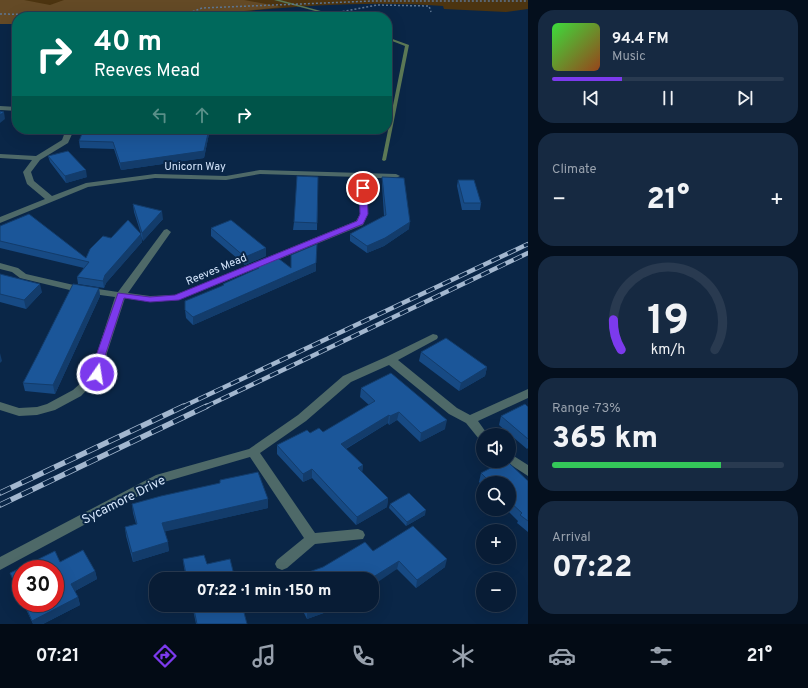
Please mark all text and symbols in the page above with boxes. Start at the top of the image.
text: 40 m [94,25,162,61]
icon: right [28,28,80,80]
text: 94.4 FM [612,30,669,49]
text: Music [612,49,646,65]
text: Reeves Mead [94,60,200,83]
icon: previous [580,87,602,109]
icon: pause [657,87,679,109]
icon: next [734,87,756,109]
icon: left [149,104,171,126]
icon: ahead [191,104,213,126]
icon: right [233,104,255,126]
street label: Unicorn Way [164,160,226,174]
text: Climate [552,162,597,178]
pin [346,171,380,205]
icon: arrive [352,177,374,199]
text: 21° [646,182,690,219]
text: − [552,187,566,214]
text: + [770,187,784,214]
street label: Reeves Mead [184,251,249,289]
text: 19 [647,296,689,349]
text: km/h [651,341,685,359]
position arrow [76,353,118,395]
text: Range · 73% [552,401,621,417]
text: 365 km [552,421,658,458]
map controls [476,428,516,612]
button: sound [476,428,516,468]
street label: Sycamore Drive [79,473,168,529]
button: search [476,476,516,516]
button: + [476,524,516,564]
text: Arrival [552,530,591,546]
text: 07:22 [552,550,632,587]
speed limit sign: 30 [12,560,64,612]
button: − [476,572,516,612]
text: 07:22 · 1 min · 150 m [197,582,331,601]
icon: directions [151,642,179,670]
icon: music [250,642,278,670]
icon: phone [349,642,377,670]
icon: climate [449,642,477,670]
icon: car [548,642,576,670]
icon: filters [647,642,675,670]
text: 07:21 [36,645,79,668]
text: 21° [747,645,772,668]

